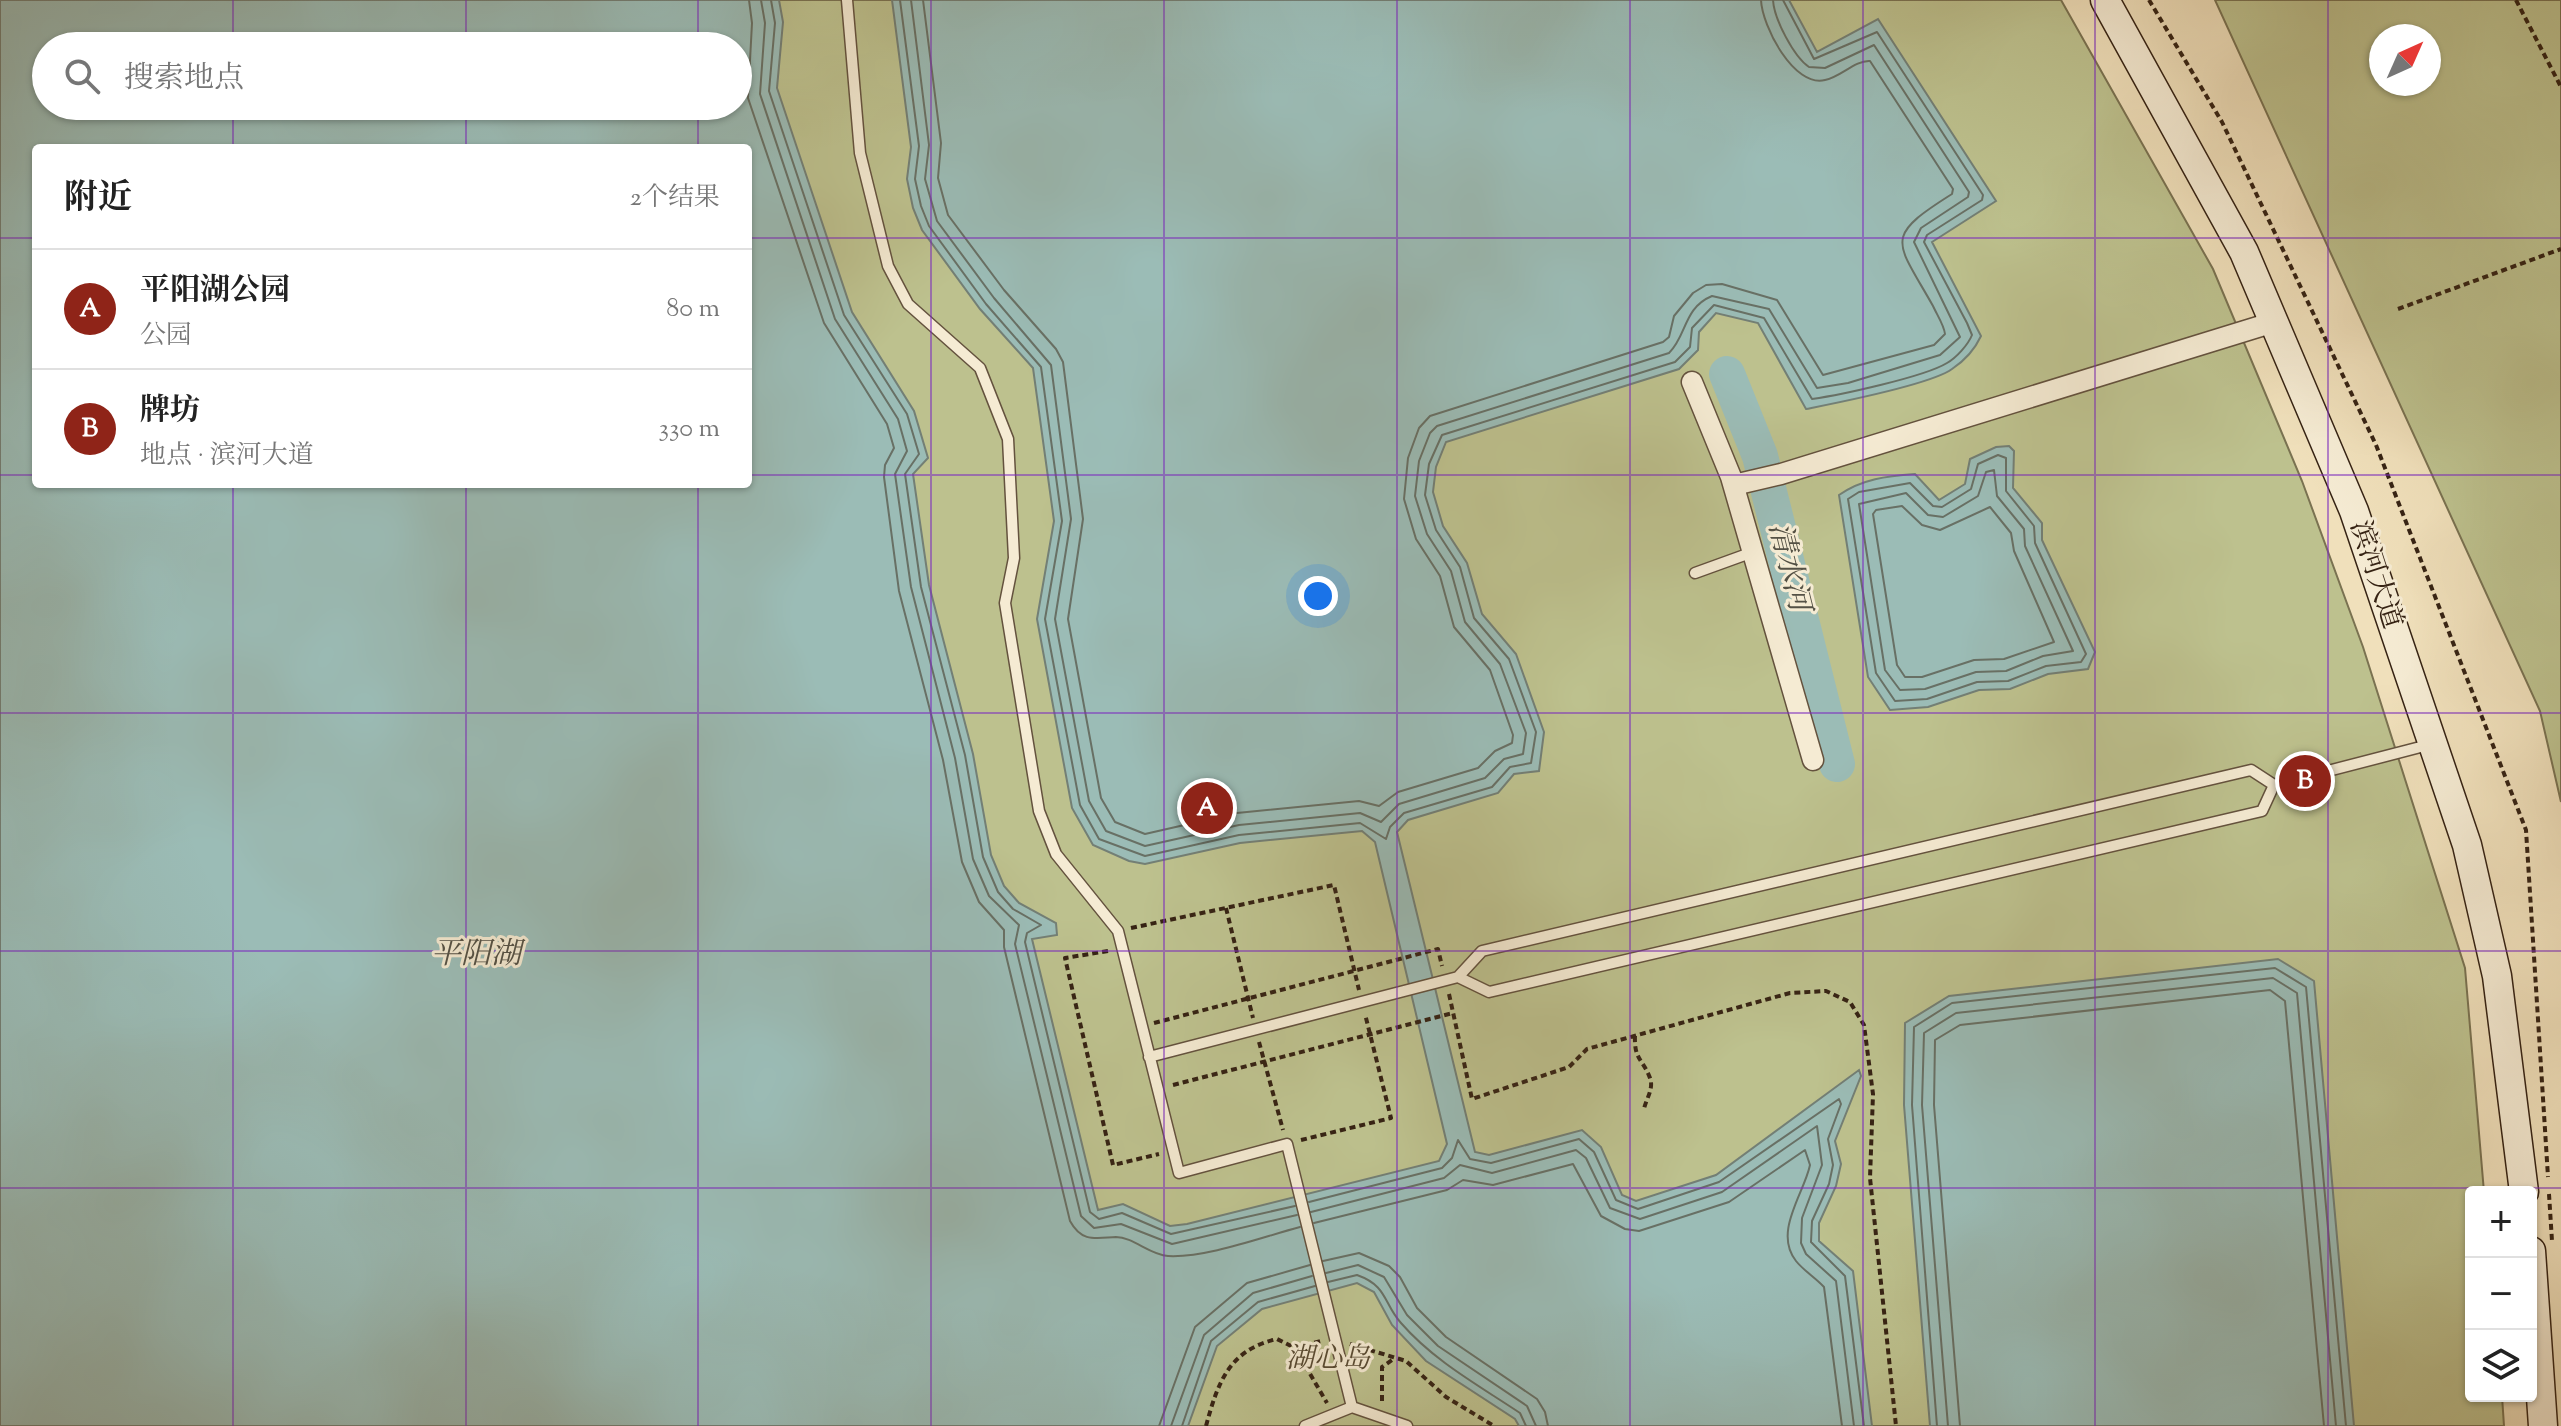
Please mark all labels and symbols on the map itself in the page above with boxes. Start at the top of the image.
north arrow [2369,24,2441,96]
street label: 滨河大道 [2339,516,2411,634]
water label: 清水河 [1756,518,1821,621]
your location [1298,576,1338,616]
pin: B [2279,751,2331,811]
pin: A [1181,778,1233,838]
water label: 平阳湖 [431,934,526,977]
park label: 湖心岛 [1286,1340,1371,1380]

